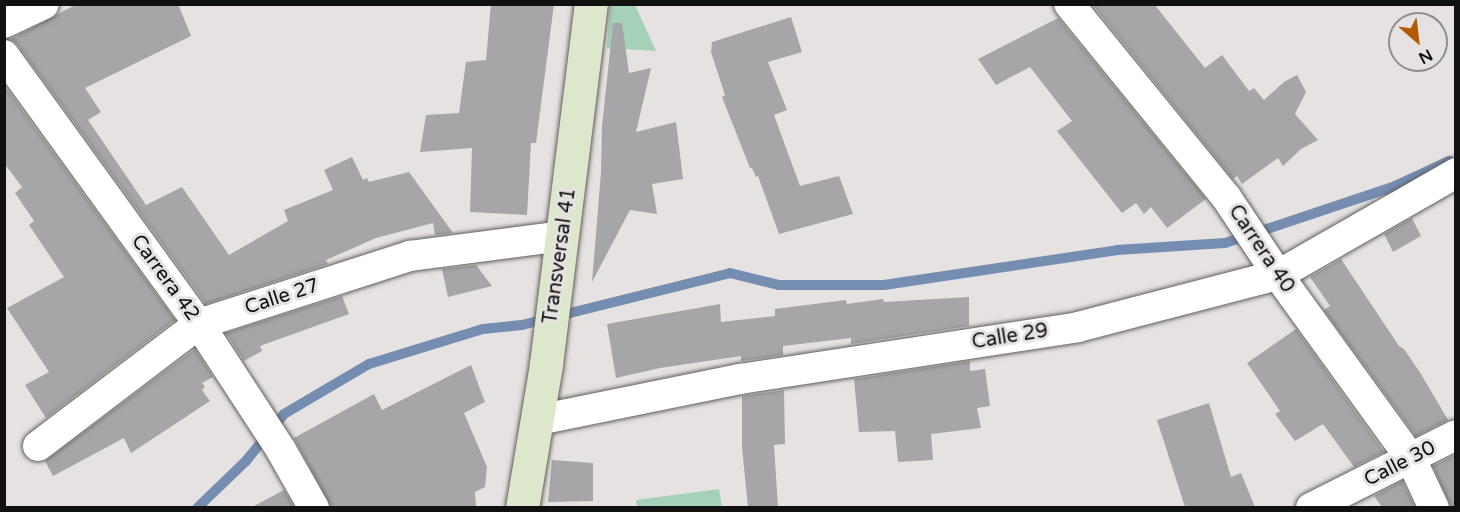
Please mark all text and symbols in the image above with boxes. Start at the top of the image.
north arrow [1388,12,1448,72]
text: N [1415,44,1436,68]
street label: Transversal 41 [539,186,581,326]
street label: Carrera 40 [1223,201,1299,297]
street label: Carrera 42 [126,230,204,326]
street label: Calle 27 [242,274,322,320]
street label: Calle 29 [970,319,1050,355]
street label: Calle 30 [1360,436,1440,492]

